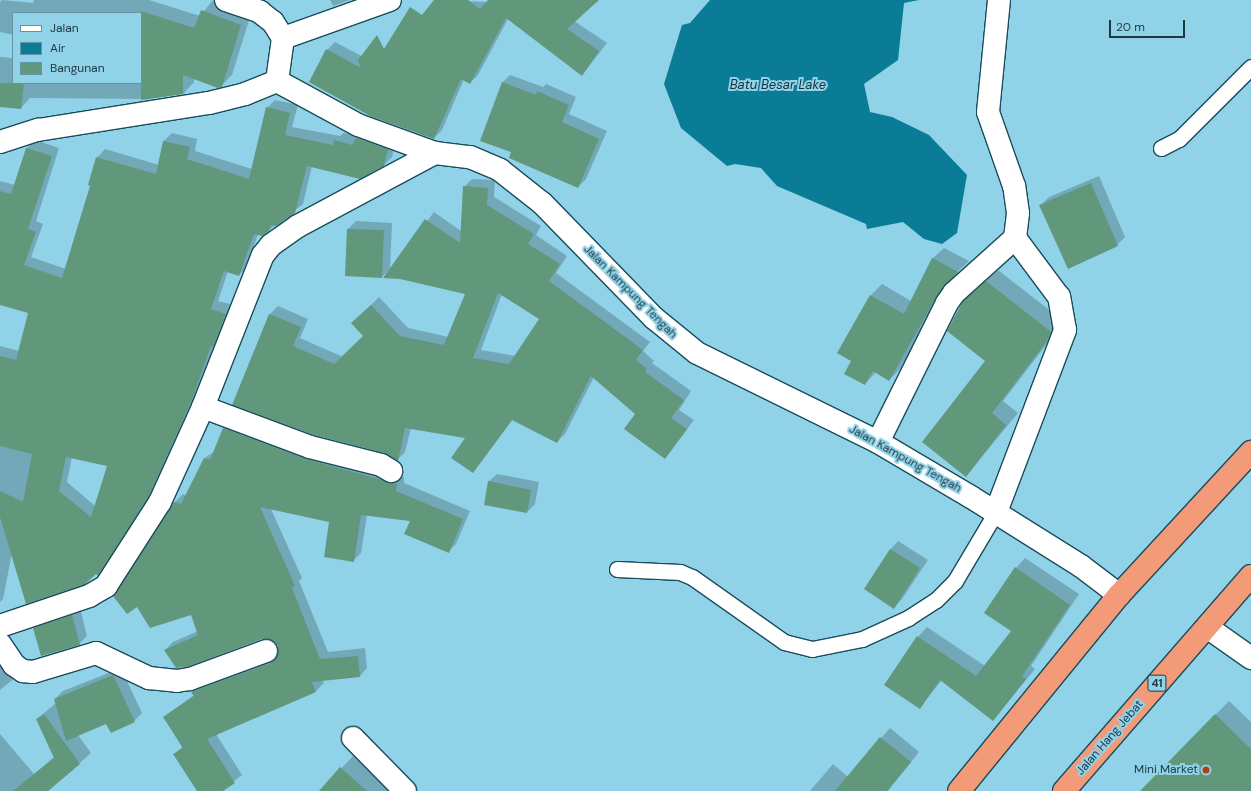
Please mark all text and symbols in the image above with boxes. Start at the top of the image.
legend [12,12,142,84]
scale bar [1111,12,1187,38]
text: 20 m [1116,19,1145,35]
text: Jalan [50,20,79,36]
text: Air [50,40,65,56]
text: Bangunan [50,60,105,76]
water label: Batu Besar Lake [730,77,826,93]
street label: Jalan Kampung Tengah [580,242,680,342]
street label: Jalan Kampung Tengah [846,422,964,496]
road number: 41 [1147,674,1167,692]
street label: Jalan Hang Jebat [1074,698,1146,778]
place label: Mini Market [1134,763,1198,777]
marker: Mini Market [1201,765,1211,775]

